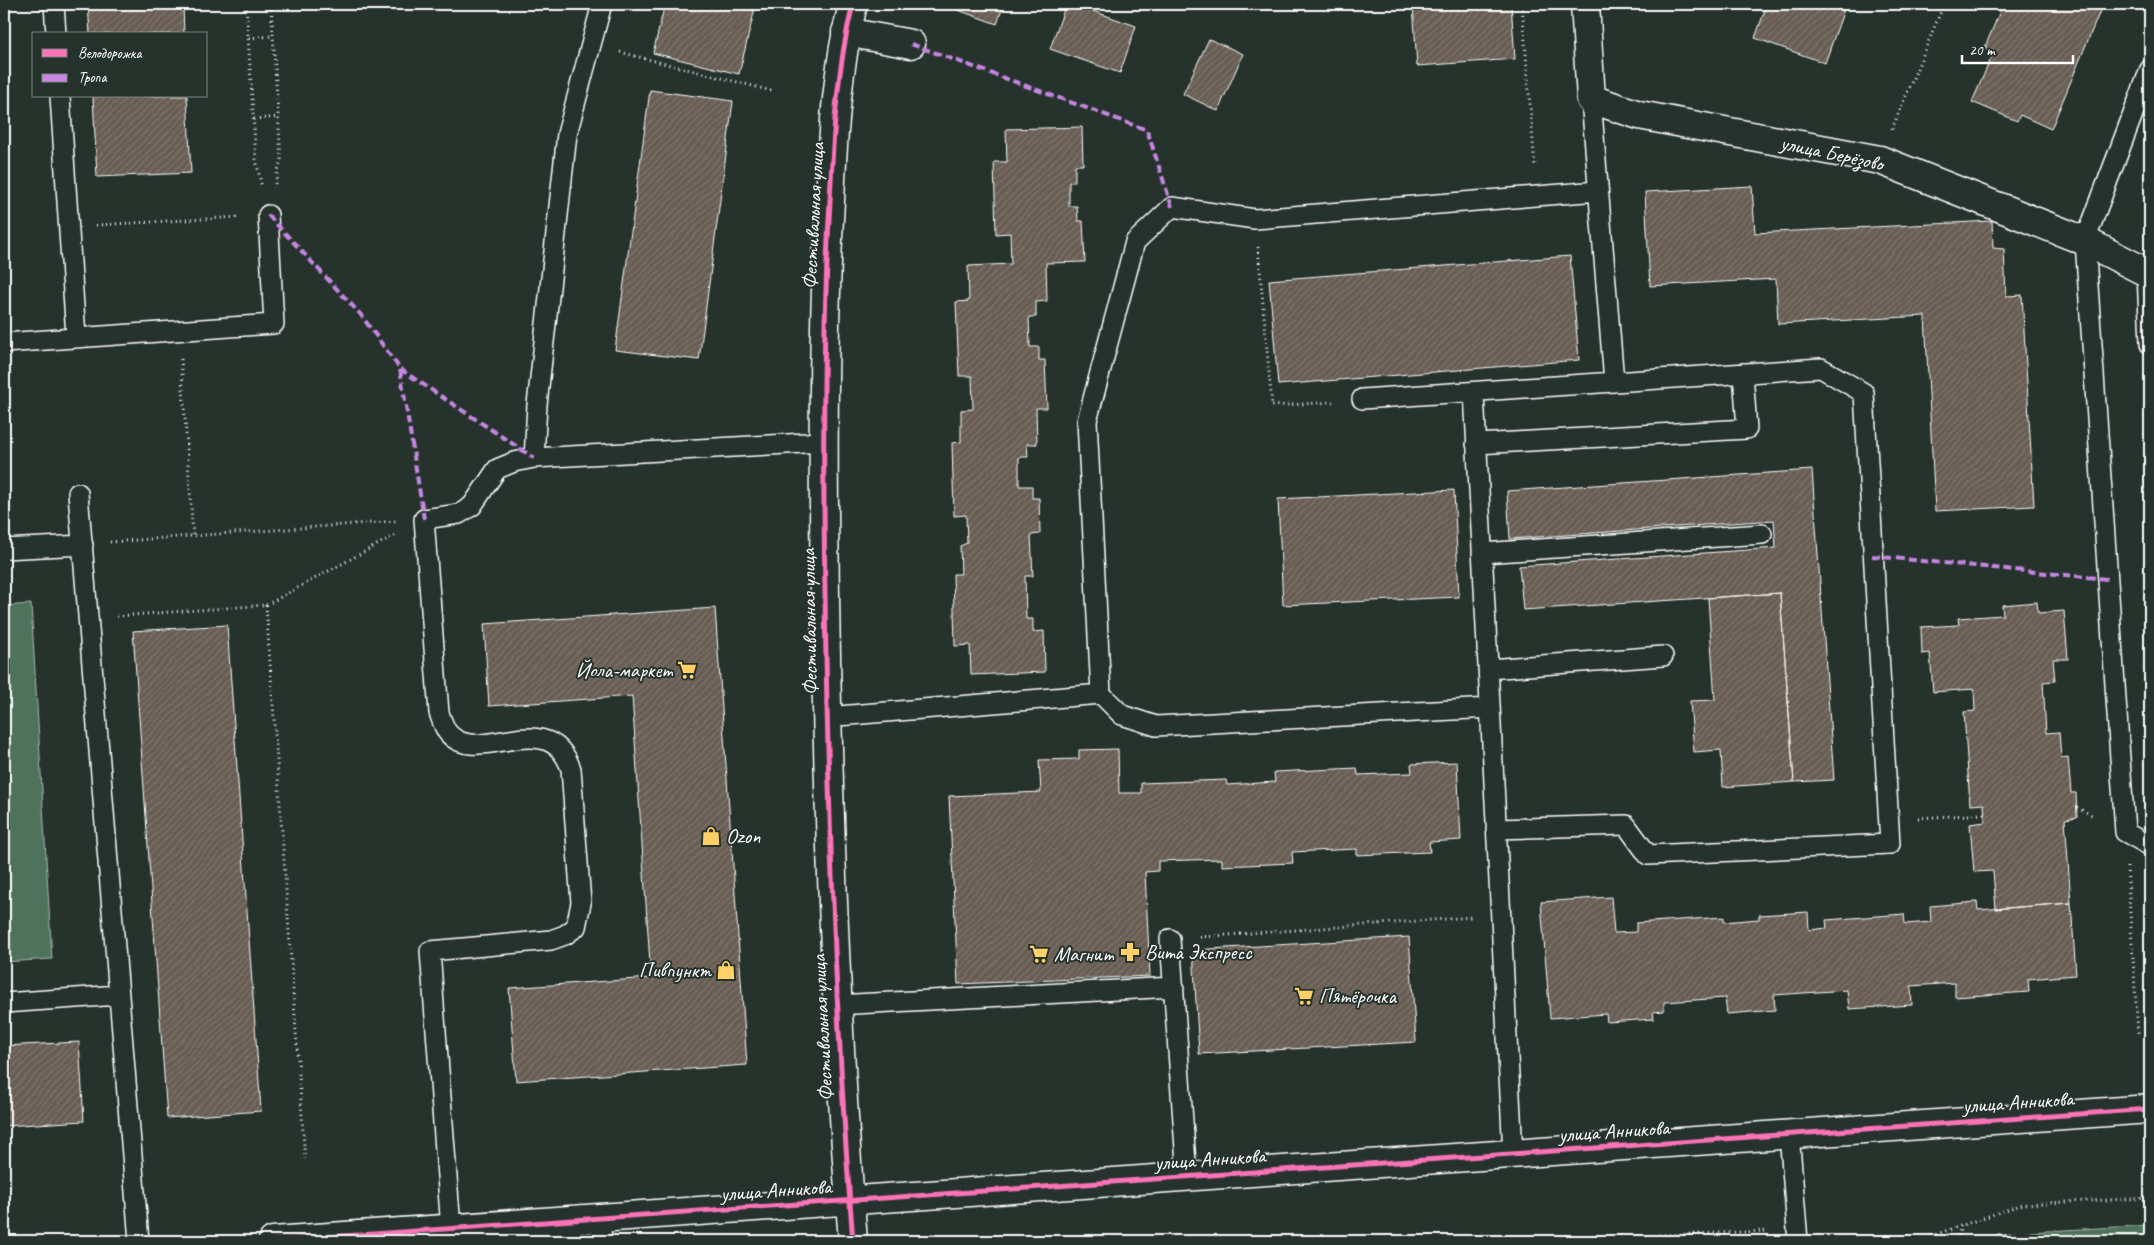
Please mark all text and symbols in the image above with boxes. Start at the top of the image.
legend [32,32,208,98]
scale bar [1962,32,2073,64]
text: 20 m [1969,41,1996,60]
text: Велодорожка [78,44,142,63]
text: Тропа [78,68,107,87]
street label: улица Берёзово [1776,129,1888,178]
street label: Фестивальная улица [796,141,830,290]
street label: Фестивальная улица [795,547,823,695]
place label: Йола-маркет [576,657,673,683]
supermarket icon: Йола-маркет [676,659,698,681]
place label: Ozon [726,823,761,849]
shop icon: Ozon [700,825,722,847]
place label: Вита Экспресс [1145,939,1253,965]
place label: Магнит [1054,941,1115,967]
pharmacy icon: Вита Экспресс [1119,941,1141,963]
supermarket icon: Магнит [1028,943,1050,965]
street label: Фестивальная улица [805,953,839,1102]
place label: Пивпункт [639,957,712,983]
shop icon: Пивпункт [715,959,737,981]
place label: Пятёрочка [1319,983,1398,1009]
supermarket icon: Пятёрочка [1293,985,1315,1007]
street label: улица Анникова [1960,1085,2077,1119]
street label: улица Анникова [1556,1114,1673,1148]
street label: улица Анникова [1152,1142,1269,1176]
street label: улица Анникова [718,1173,835,1207]

